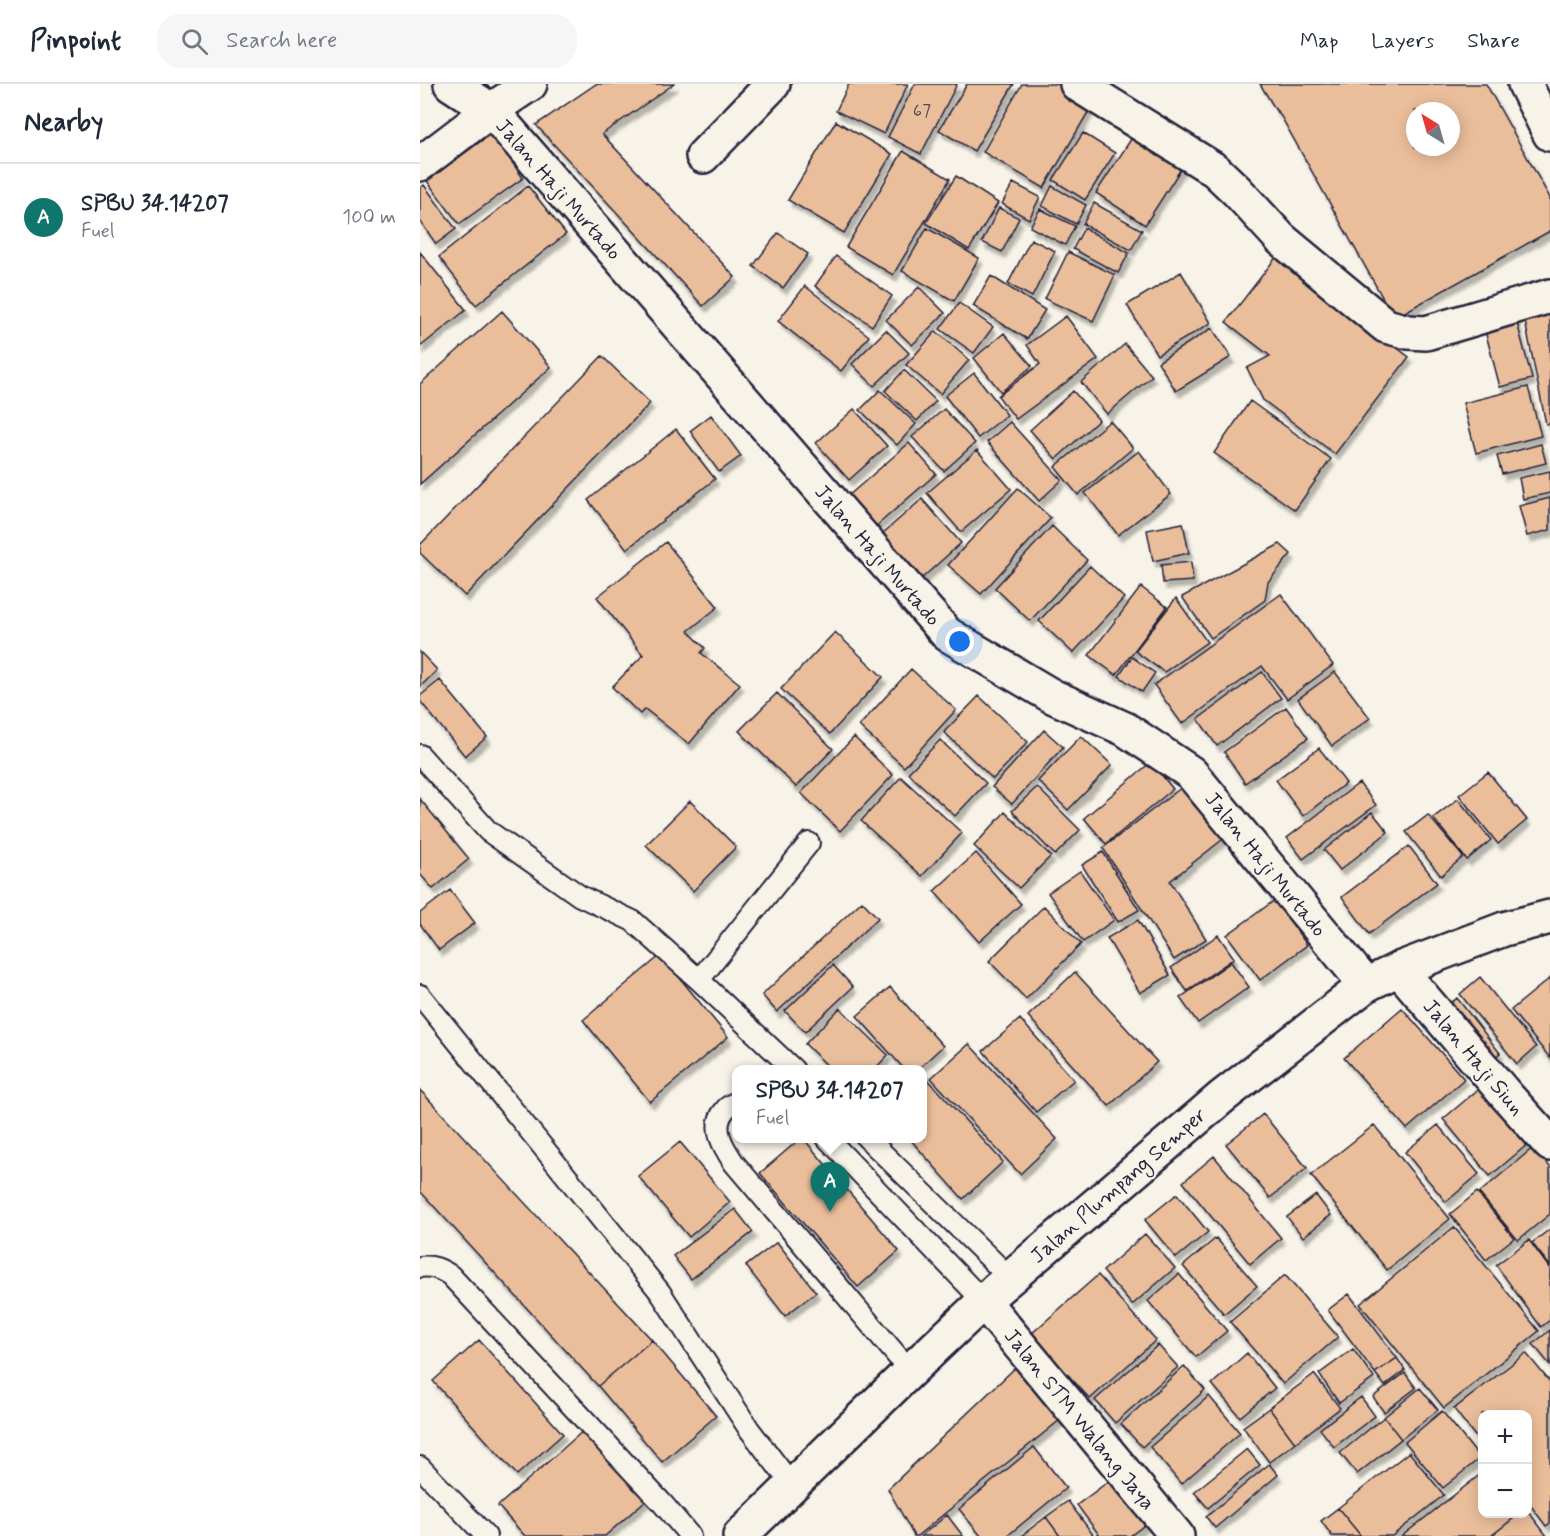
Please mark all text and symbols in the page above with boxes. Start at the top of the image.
search box [157,14,577,68]
text: Pinpoint [30,23,121,60]
icon: search [178,25,211,58]
text: Search here [226,27,337,55]
text: Map [1300,27,1338,55]
text: Layers [1371,27,1434,55]
text: Share [1467,27,1520,55]
house number: 67 [913,99,931,123]
north arrow [1406,102,1460,156]
text: Nearby [24,106,103,140]
street label: Jalan Haji Murtado [489,113,628,266]
text: SPBU 34.14207 [81,190,229,218]
text: A [37,204,50,231]
text: 100 m [342,204,396,231]
text: Fuel [81,218,115,245]
street label: Jalan Haji Murtado [808,479,947,632]
your location [945,627,974,656]
street label: Jalan Haji Murtado [1198,786,1332,943]
street label: Jalan Haji Siun [1416,993,1530,1122]
popup [732,1065,927,1143]
text: SPBU 34.14207 [756,1077,903,1105]
street label: Jalan Plumpang Semper [1025,1101,1213,1271]
text: Fuel [756,1105,789,1132]
pin: A [810,1162,850,1212]
street label: Jalan STM Walang Jaya [997,1323,1161,1516]
map controls [1478,1410,1532,1518]
button: + [1478,1410,1532,1464]
button: − [1478,1464,1532,1518]

